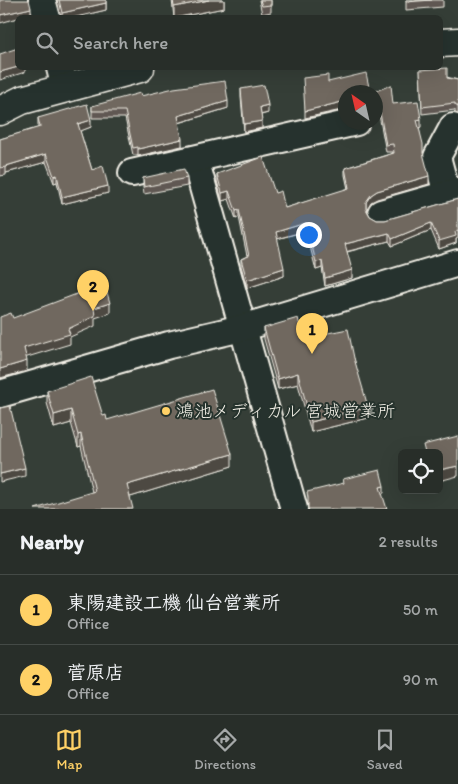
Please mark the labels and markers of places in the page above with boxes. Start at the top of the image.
pin: 2 [77,270,109,311]
pin: 1 [296,313,328,354]
place label: 鴻池メディカル 宮城営業所 [176,400,395,422]
marker: 鴻池メディカル 宮城営業所 [160,405,172,417]

